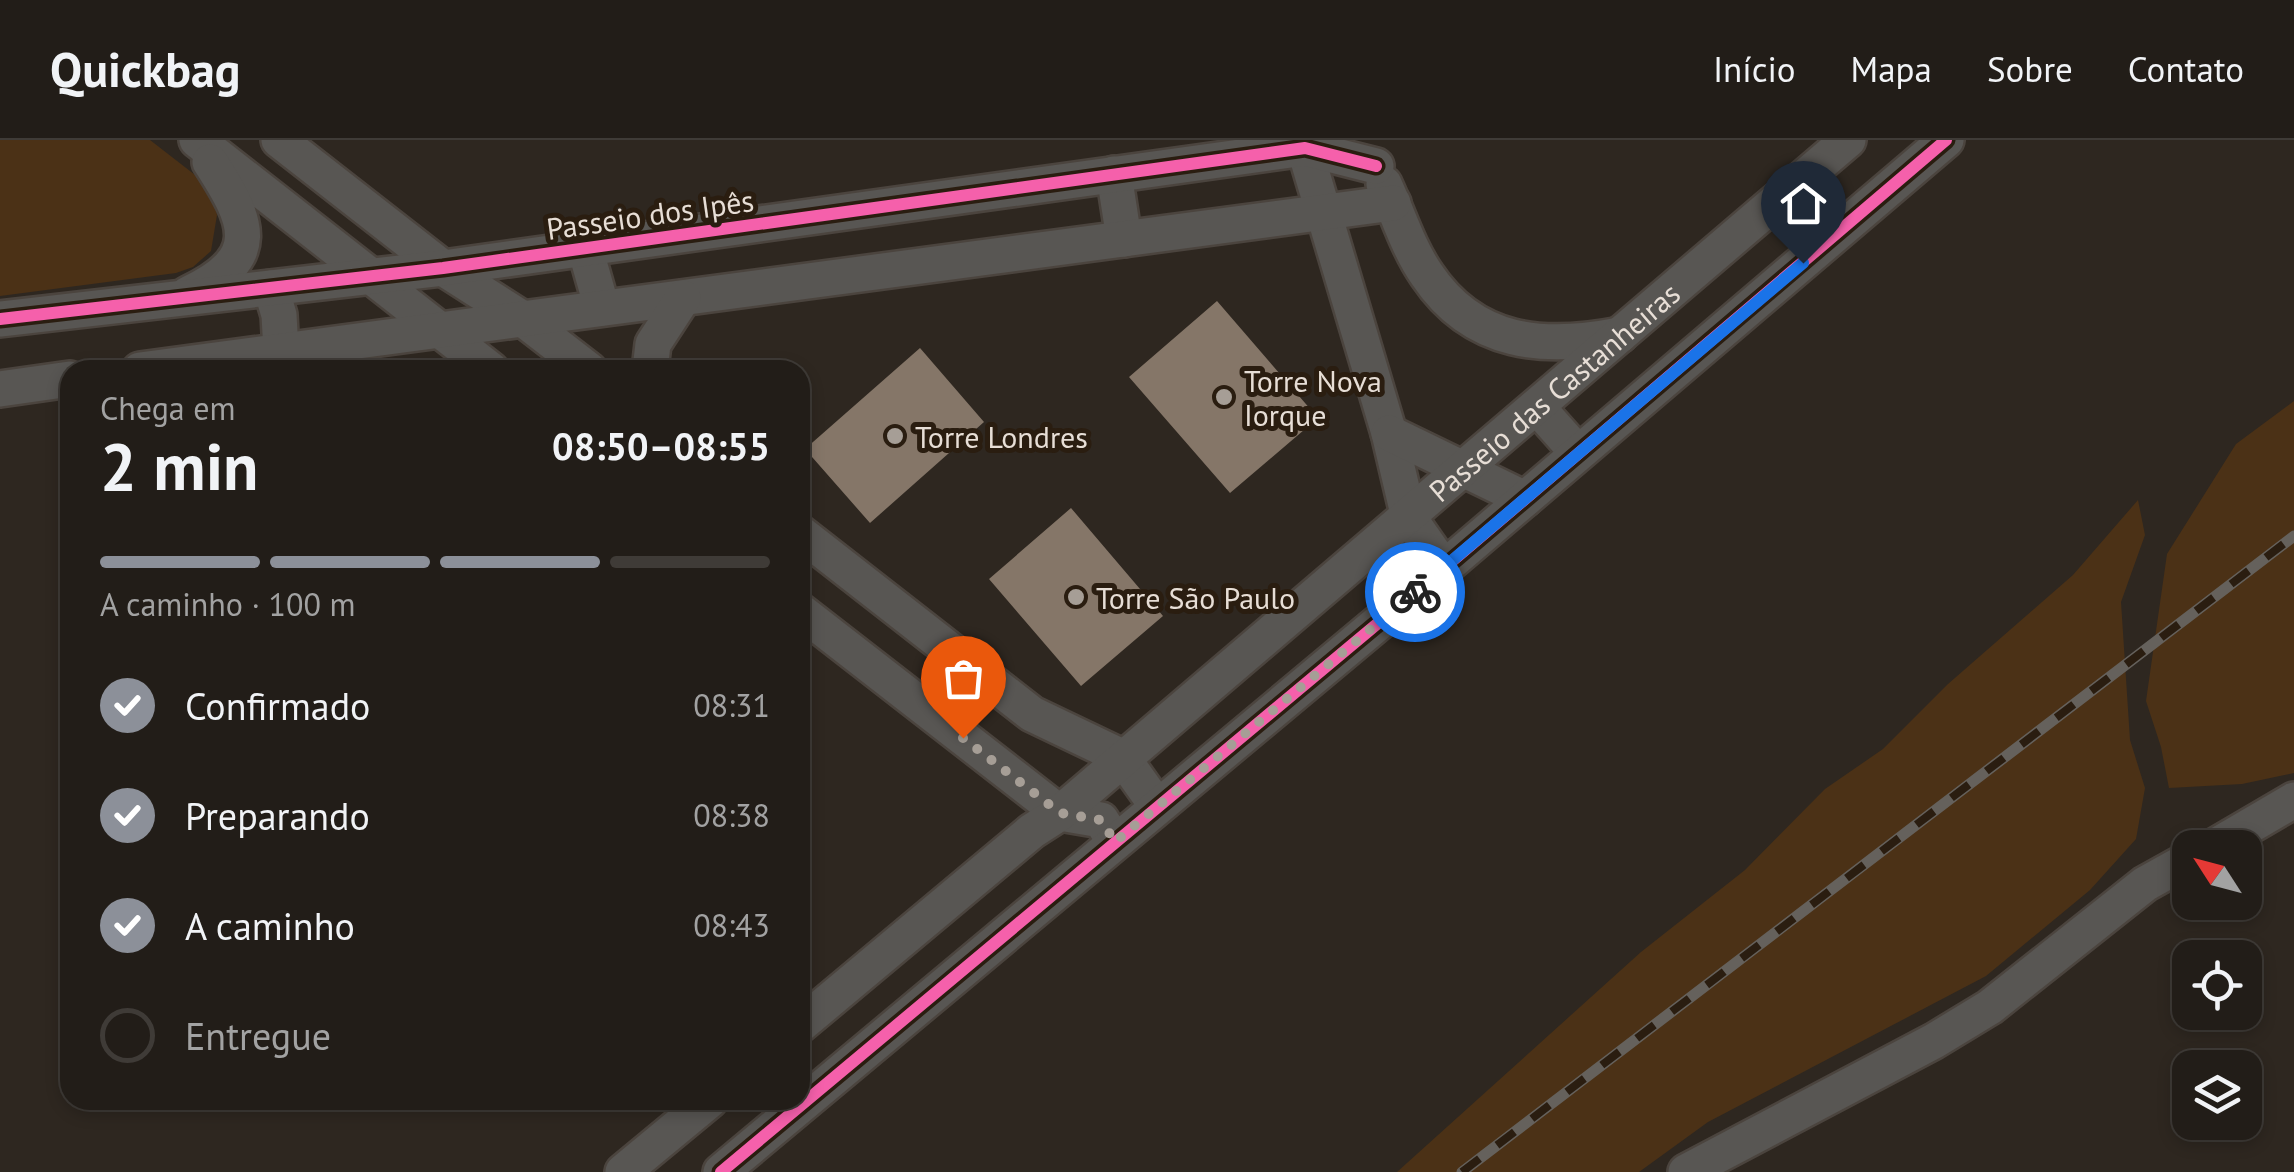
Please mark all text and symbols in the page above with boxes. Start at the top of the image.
text: Quickbag [50,38,241,100]
text: Início [1713,46,1796,92]
text: Mapa [1851,46,1932,92]
text: Sobre [1987,46,2073,92]
text: Contato [2128,46,2244,92]
pin [1761,161,1846,264]
icon: home [1776,176,1831,231]
street label: Passeio dos Ipês [544,180,756,248]
street label: Passeio das Castanheiras [1420,273,1687,509]
place label: Torre Nova Iorque [1244,361,1382,434]
marker: Torre Nova Iorque [1213,386,1235,408]
text: Chega em [100,387,236,429]
place label: Torre Londres [915,417,1088,456]
text: 08:50–08:55 [552,421,770,470]
text: 2 min [100,424,259,508]
marker: Torre Londres [884,425,906,447]
courier [1365,542,1465,642]
icon: bike [1388,565,1443,620]
place label: Torre São Paulo [1096,578,1295,617]
text: A caminho · 100 m [100,583,355,625]
marker: Torre São Paulo [1065,586,1087,608]
pin [921,636,1006,739]
icon: bag [936,651,991,706]
icon: check [100,678,155,733]
text: Confirmado [185,681,370,730]
text: 08:31 [693,684,770,726]
icon: check [100,788,155,843]
text: Preparando [185,791,370,840]
text: 08:38 [693,794,770,836]
north arrow [2172,830,2262,920]
map controls [2172,830,2262,1140]
icon: check [100,898,155,953]
text: A caminho [185,901,355,950]
text: 08:43 [693,904,770,946]
button: locate [2172,940,2262,1030]
text: Entregue [185,1011,331,1060]
button: layers [2172,1050,2262,1140]

